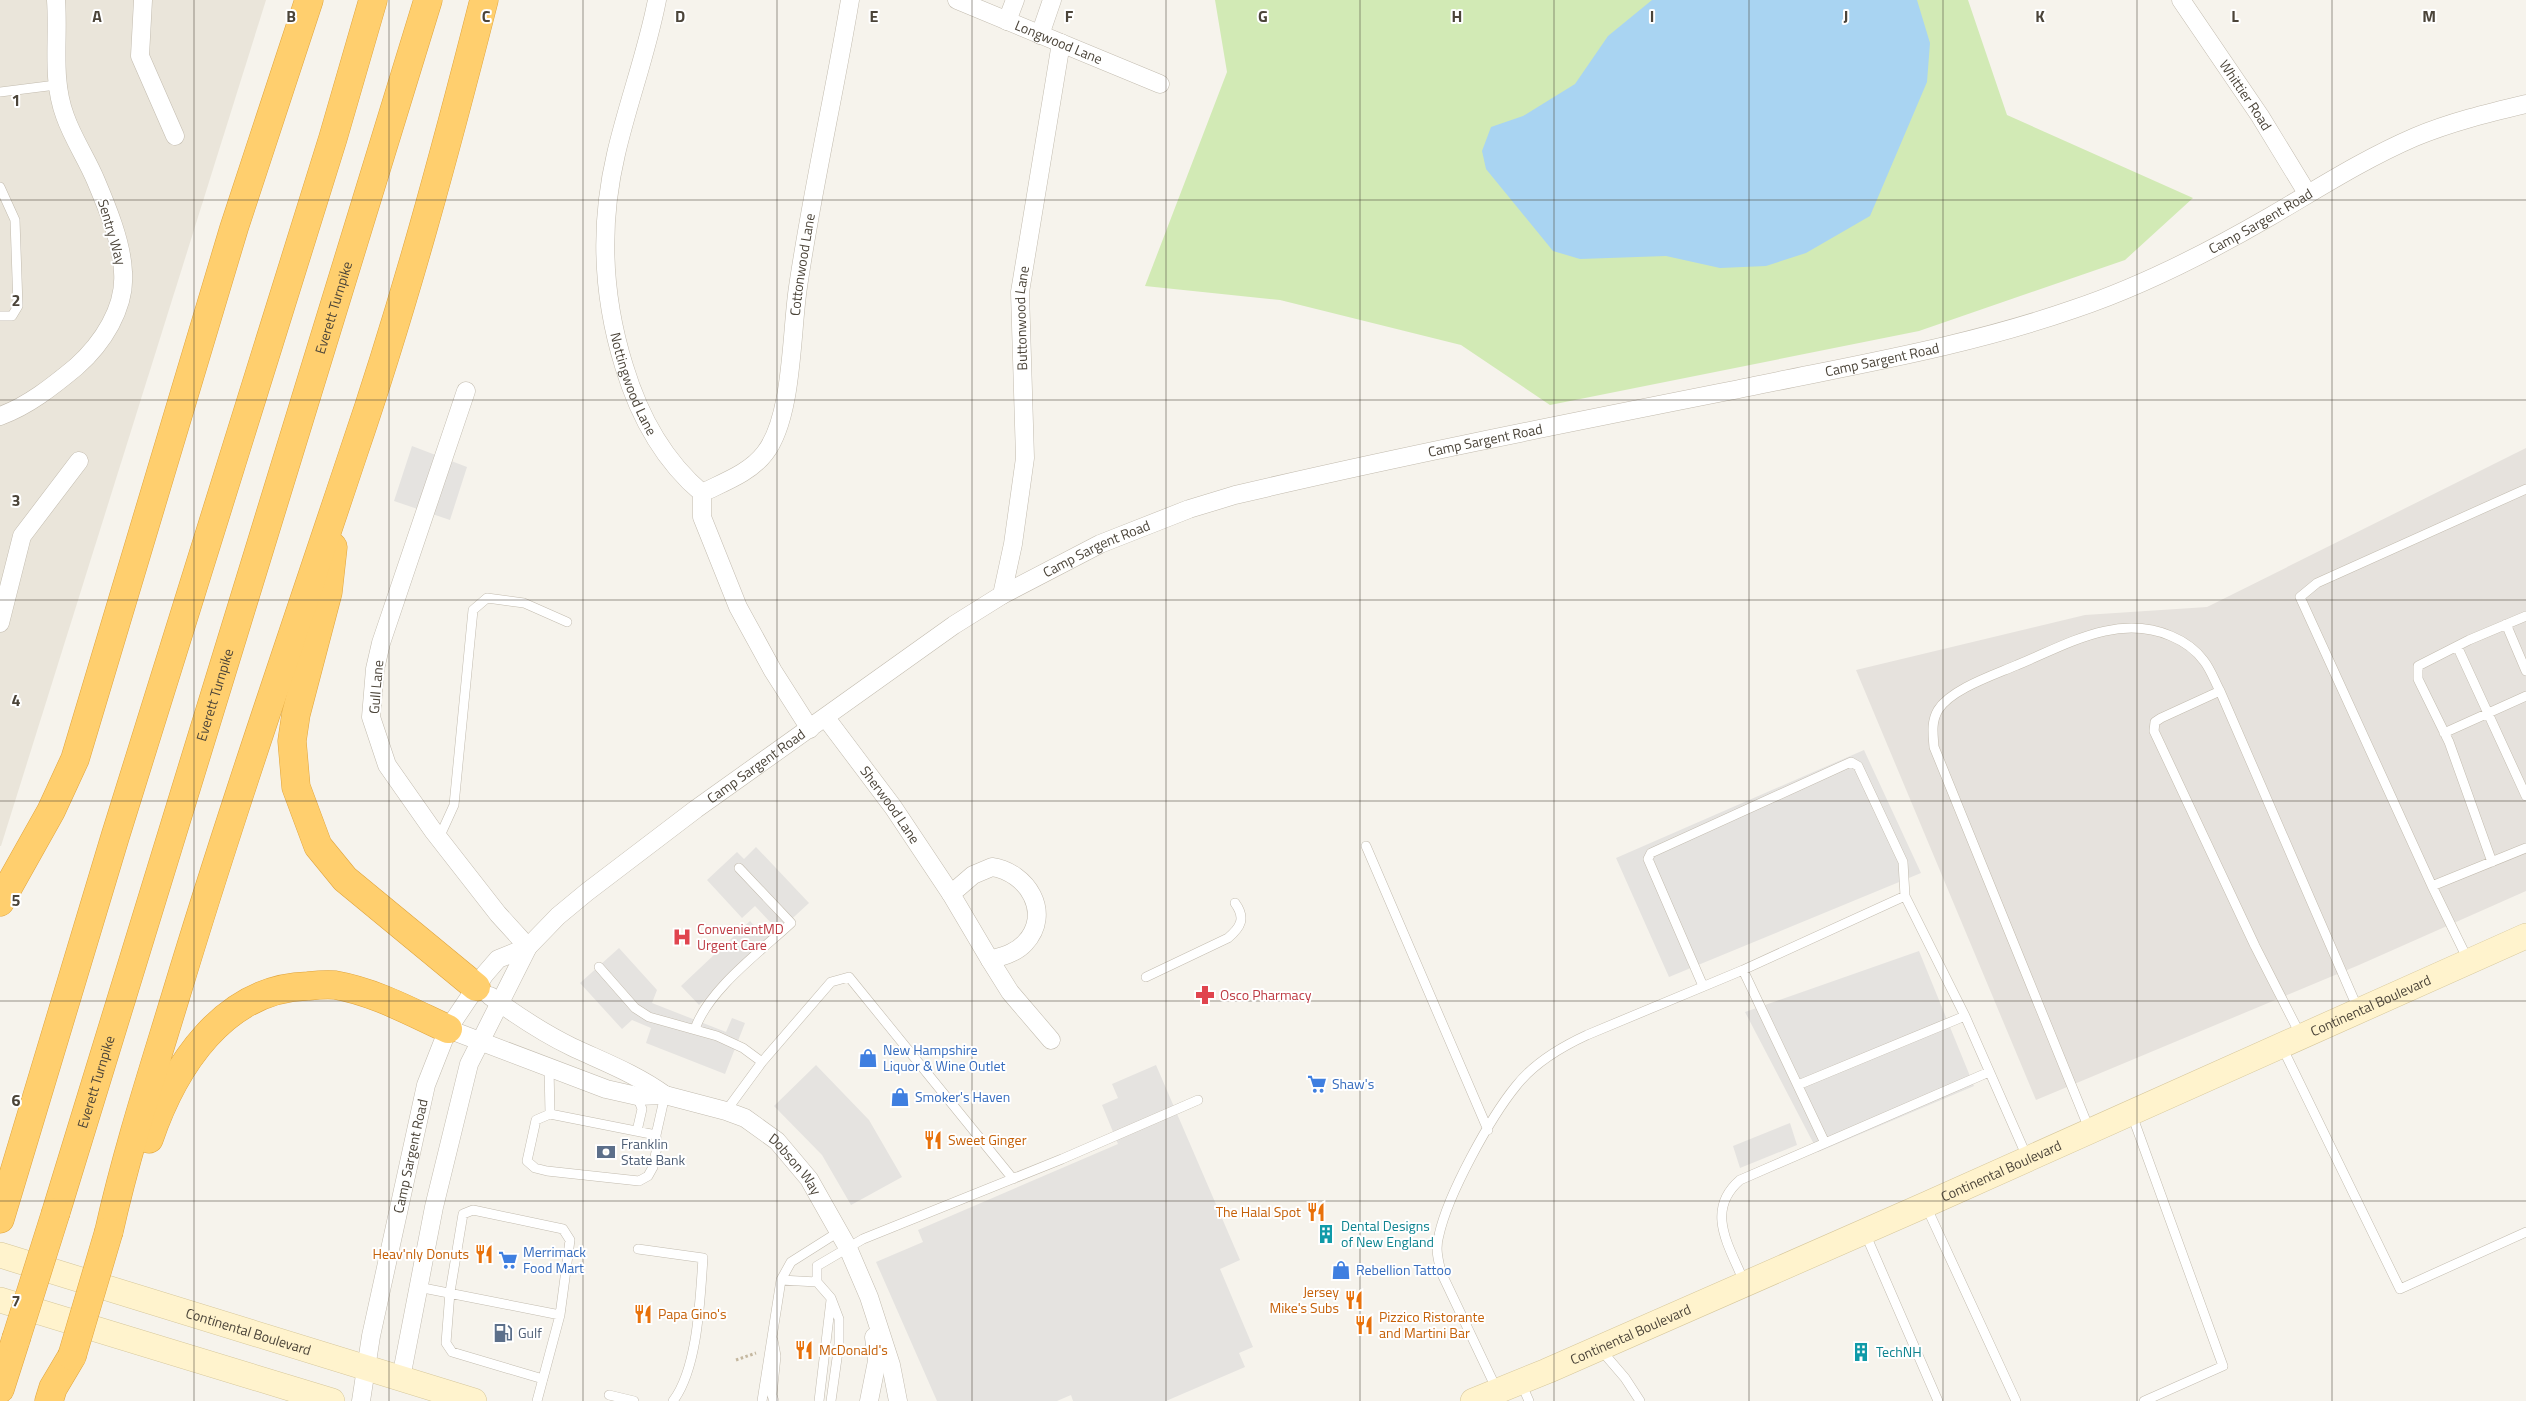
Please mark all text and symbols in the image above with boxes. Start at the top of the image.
text: A [92,4,102,28]
text: B [286,4,296,28]
text: C [482,4,491,28]
text: D [675,4,685,28]
text: E [870,4,879,28]
text: F [1065,4,1074,28]
text: G [1258,4,1268,28]
text: H [1452,4,1462,28]
text: I [1650,4,1654,28]
text: J [1844,4,1848,28]
text: K [2035,4,2045,28]
text: L [2231,4,2239,28]
text: M [2422,4,2436,28]
street label: Longwood Lane [1012,14,1106,69]
street label: Whittier Road [2215,55,2277,134]
text: 1 [12,88,20,112]
street label: Camp Sargent Road [2205,183,2316,259]
street label: Sentry Way [93,196,132,267]
street label: Cottonwood Lane [784,211,820,317]
street label: Everett Turnpike [309,259,357,356]
street label: Buttonwood Lane [1009,264,1034,371]
text: 2 [12,288,20,312]
street label: Nottingwood Lane [605,330,663,439]
street label: Camp Sargent Road [1823,337,1941,381]
street label: Camp Sargent Road [1426,418,1544,462]
text: 3 [12,488,20,512]
street label: Camp Sargent Road [1039,514,1153,582]
street label: Everett Turnpike [190,646,238,744]
street label: Gull Lane [363,659,388,715]
text: 4 [12,688,21,712]
street label: Camp Sargent Road [702,723,809,808]
street label: Sherwood Lane [856,761,926,848]
text: 5 [12,888,21,912]
place label: ConvenientMD Urgent Care [697,918,784,955]
hospital icon: ConvenientMD Urgent Care [671,926,693,948]
street label: Continental Boulevard [2307,969,2434,1041]
pharmacy icon: Osco Pharmacy [1194,984,1216,1006]
place label: Osco Pharmacy [1220,984,1312,1005]
street label: Everett Turnpike [71,1033,120,1131]
place label: New Hampshire Liquor & Wine Outlet [883,1039,1006,1076]
shop icon: New Hampshire Liquor & Wine Outlet [857,1047,879,1069]
supermarket icon: Shaw's [1306,1073,1328,1095]
place label: Shaw's [1332,1073,1374,1094]
shop icon: Smoker's Haven [889,1086,911,1108]
place label: Smoker's Haven [915,1086,1010,1107]
text: 6 [12,1088,21,1112]
street label: Camp Sargent Road [387,1097,433,1215]
street label: Dobson Way [765,1128,827,1199]
restaurant icon: Sweet Ginger [922,1129,944,1151]
place label: Sweet Ginger [948,1129,1027,1150]
place label: Franklin State Bank [621,1133,686,1170]
street label: Continental Boulevard [1937,1134,2065,1207]
bank icon: Franklin State Bank [595,1141,617,1163]
place label: The Halal Spot [1216,1201,1301,1222]
restaurant icon: The Halal Spot [1305,1201,1327,1223]
place label: Dental Designs of New England [1341,1215,1434,1252]
building icon: Dental Designs of New England [1315,1223,1337,1245]
place label: Merrimack Food Mart [523,1241,586,1278]
place label: Heav'nly Donuts [373,1243,469,1264]
restaurant icon: Heav'nly Donuts [473,1243,495,1265]
supermarket icon: Merrimack Food Mart [497,1249,519,1271]
shop icon: Rebellion Tattoo [1330,1259,1352,1281]
place label: Rebellion Tattoo [1356,1259,1451,1280]
place label: Jersey Mike's Subs [1269,1281,1339,1318]
text: 7 [12,1289,20,1313]
restaurant icon: Jersey Mike's Subs [1343,1289,1365,1311]
street label: Continental Boulevard [1566,1298,1694,1370]
street label: Continental Boulevard [183,1302,314,1360]
restaurant icon: Papa Gino's [632,1303,654,1325]
place label: Papa Gino's [658,1303,726,1324]
place label: Pizzico Ristorante and Martini Bar [1379,1306,1485,1343]
restaurant icon: Pizzico Ristorante and Martini Bar [1353,1314,1375,1336]
fuel station icon: Gulf [492,1322,514,1344]
place label: Gulf [518,1322,542,1343]
restaurant icon: McDonald's [793,1339,815,1361]
place label: McDonald's [819,1339,888,1360]
building icon: TechNH [1850,1341,1872,1363]
place label: TechNH [1876,1341,1922,1362]

